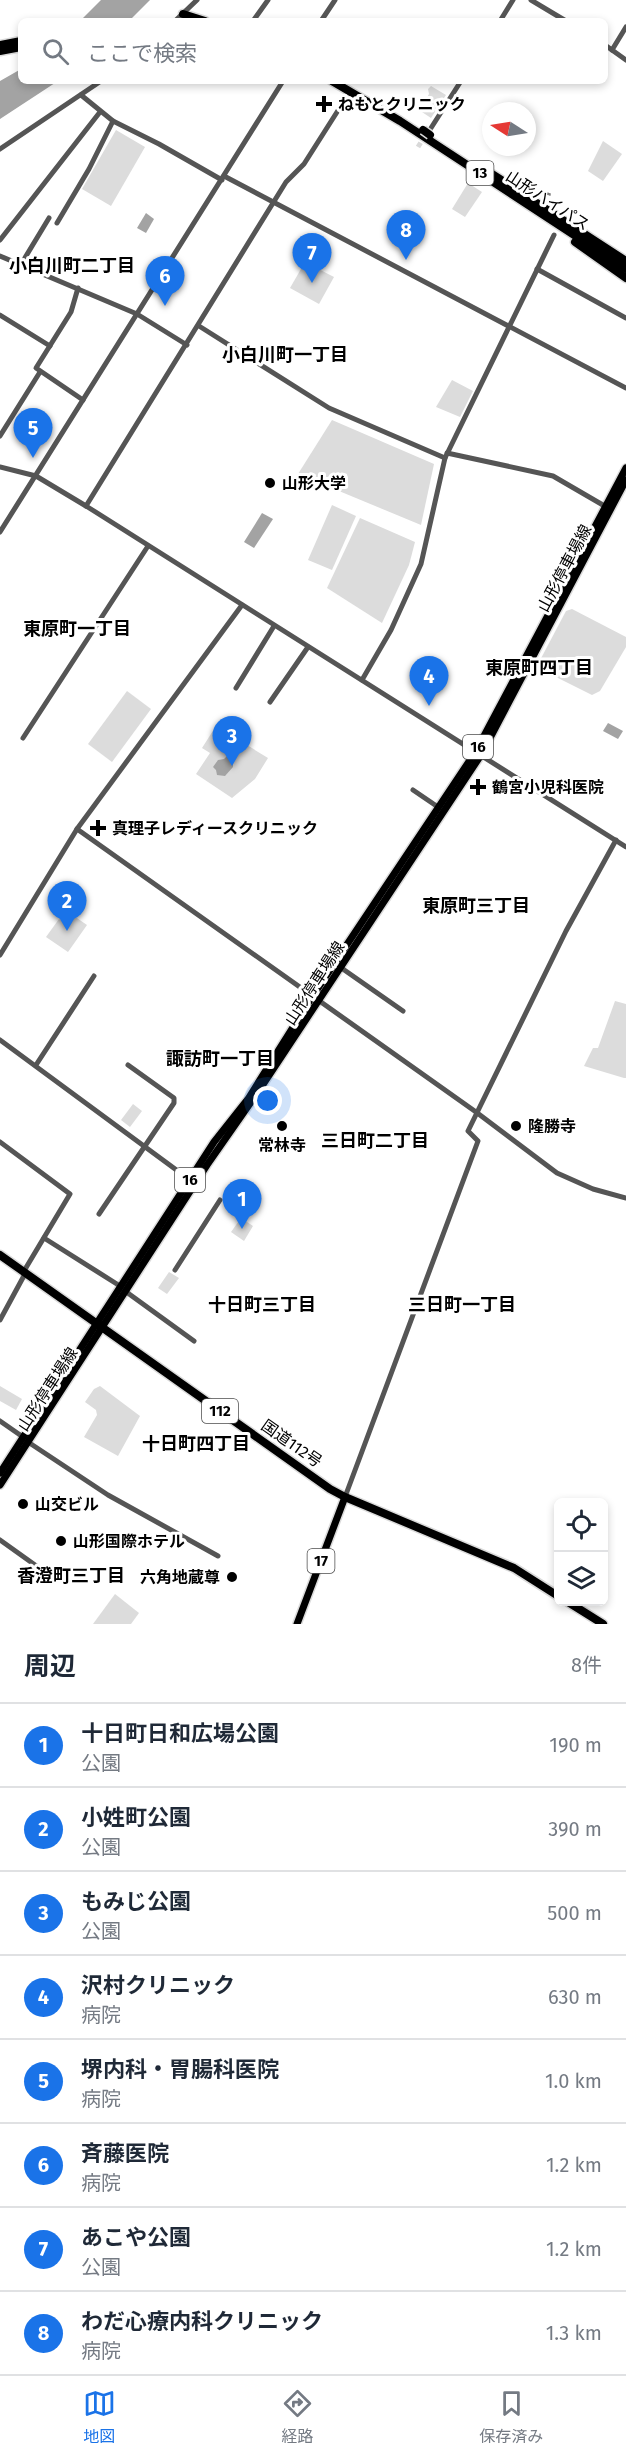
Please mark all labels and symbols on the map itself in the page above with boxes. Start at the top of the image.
marker: ねもとクリニック [315,95,333,113]
place label: ねもとクリニック [338,95,466,114]
north arrow [482,102,536,156]
road number: 13 [466,161,494,185]
street label: 山形バイパス [502,166,593,234]
pin: 8 [386,210,426,260]
pin: 7 [292,234,332,283]
district label: 小白川町二丁目 [9,255,135,277]
pin: 6 [146,256,184,306]
district label: 小白川町一丁目 [222,344,348,366]
pin: 5 [14,408,52,458]
place label: 山形大学 [282,474,346,493]
marker: 山形大学 [263,476,277,490]
street label: 山形停車場線 [534,521,595,615]
district label: 東原町一丁目 [23,618,131,640]
pin: 4 [410,656,448,706]
district label: 東原町四丁目 [485,657,593,679]
pin: 3 [212,716,252,766]
road number: 16 [463,735,493,759]
marker: 鶴宮小児科医院 [469,778,487,796]
place label: 鶴宮小児科医院 [492,778,604,797]
marker: 真理子レディースクリニック [89,819,107,837]
place label: 真理子レディースクリニック [112,819,318,838]
pin: 2 [48,882,86,931]
district label: 東原町三丁目 [422,895,530,917]
street label: 山形停車場線 [280,938,349,1029]
district label: 諏訪町一丁目 [166,1048,274,1070]
your location [253,1086,282,1115]
place label: 隆勝寺 [528,1117,576,1136]
marker: 常林寺 [275,1119,289,1133]
marker: 隆勝寺 [509,1119,523,1133]
district label: 三日町二丁目 [321,1130,429,1152]
place label: 常林寺 [258,1136,306,1155]
road number: 16 [175,1168,205,1192]
pin: 1 [222,1180,262,1229]
district label: 十日町三丁目 [208,1294,316,1316]
district label: 三日町一丁目 [408,1294,516,1316]
street label: 山形停車場線 [13,1344,82,1435]
road number: 112 [202,1399,238,1423]
street label: 国道112号 [258,1416,326,1471]
district label: 十日町四丁目 [142,1433,250,1455]
place label: 山交ビル [35,1495,99,1514]
marker: 山交ビル [16,1497,30,1511]
place label: 山形国際ホテル [73,1532,185,1551]
marker: 山形国際ホテル [54,1534,68,1548]
road number: 17 [308,1549,334,1573]
district label: 香澄町三丁目 [17,1565,125,1587]
place label: 六角地蔵尊 [140,1568,220,1587]
marker: 六角地蔵尊 [225,1570,239,1584]

